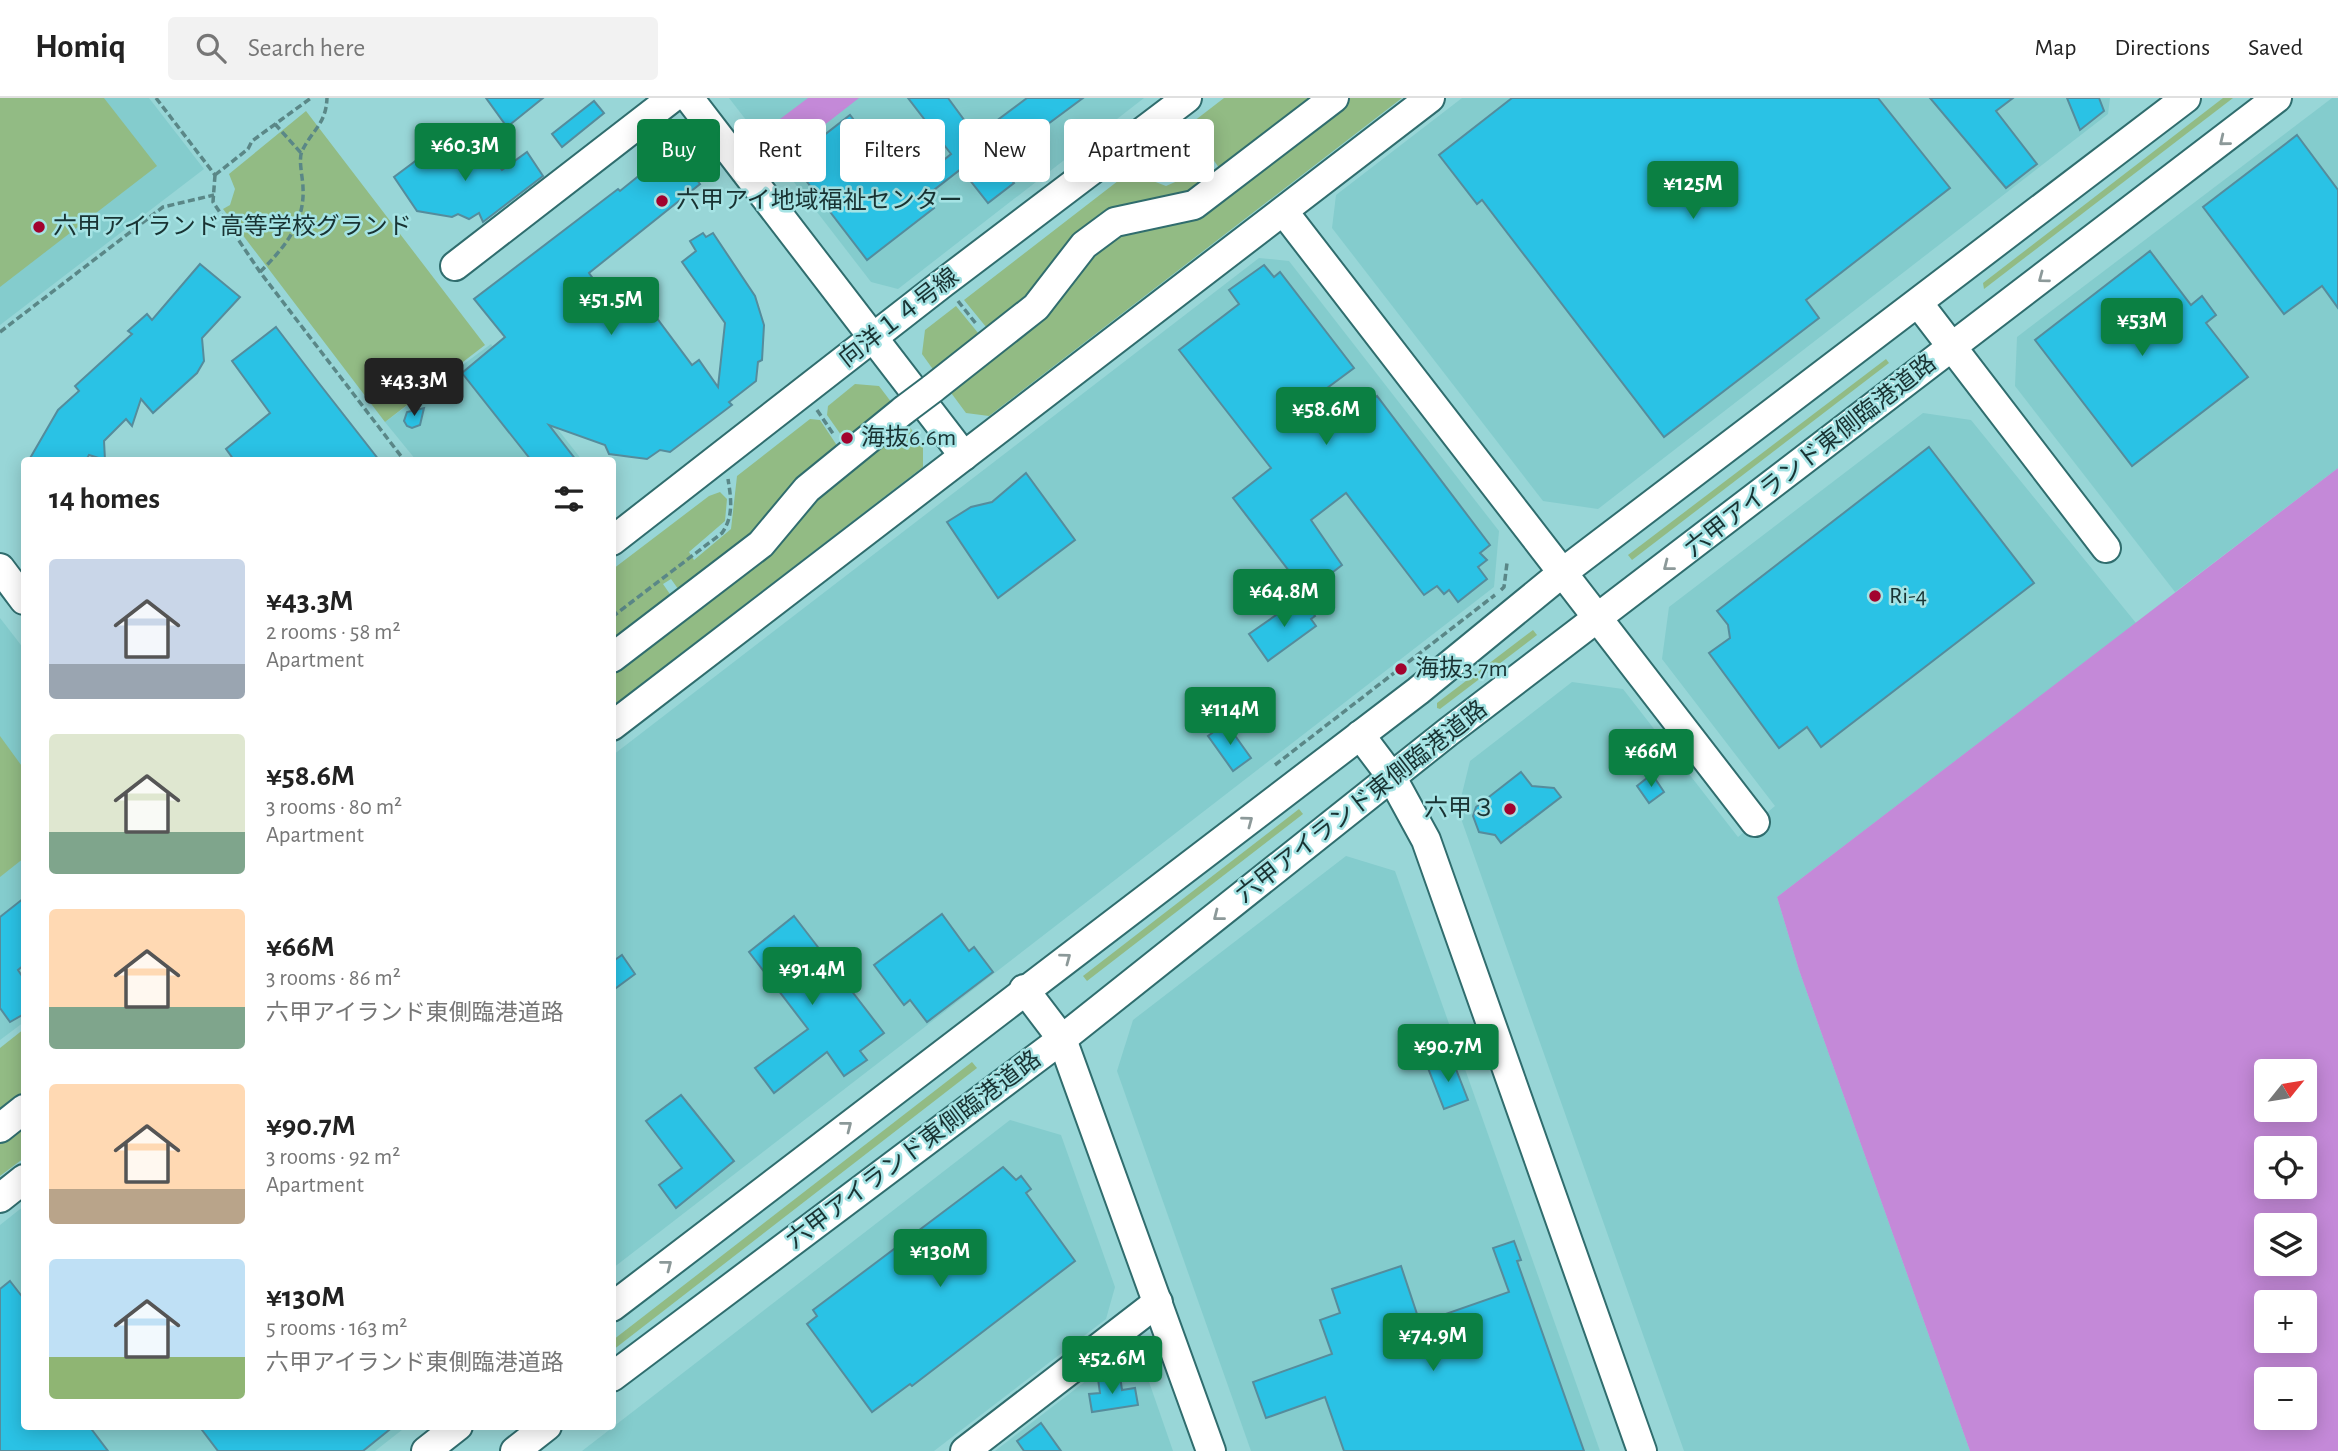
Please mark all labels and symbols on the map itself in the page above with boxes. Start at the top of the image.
pin: ¥60.3M [408,123,522,183]
one-way arrow [2220,132,2232,145]
pin: ¥125M [1644,162,1742,221]
place label: 六甲アイ地域福祉センター [676,187,963,213]
marker: 六甲アイ地域福祉センター [654,193,670,209]
place label: 六甲アイランド高等学校グランド [53,213,412,239]
marker: 六甲アイランド高等学校グランド [31,219,47,235]
street label: 向洋１４号線 [834,263,963,372]
one-way arrow [2038,270,2051,283]
pin: ¥51.5M [554,278,668,337]
pin: ¥53M [2101,299,2183,358]
street label: 六甲アイランド東側臨港道路 [1680,349,1941,561]
pin: ¥43.3M [357,358,471,418]
pin: ¥58.6M [1269,388,1383,447]
place label: 海抜6.6m [861,424,956,450]
marker: 海抜6.6m [839,430,855,446]
one-way arrow [1663,557,1676,570]
pin: ¥64.8M [1227,570,1341,629]
place label: Ri-4 [1889,584,1927,608]
marker: Ri-4 [1867,588,1883,604]
place label: 海抜3.7m [1415,655,1508,681]
marker: 海抜3.7m [1393,661,1409,677]
pin: ¥114M [1181,688,1279,747]
street label: 六甲アイランド東側臨港道路 [1231,695,1492,907]
pin: ¥66M [1610,730,1692,789]
place label: 六甲３ [1424,795,1496,821]
marker: 六甲３ [1502,801,1518,817]
one-way arrow [1240,816,1252,829]
one-way arrow [1213,908,1226,920]
pin: ¥91.4M [755,948,869,1007]
one-way arrow [1058,953,1071,966]
pin: ¥90.7M [1391,1024,1505,1084]
street label: 六甲アイランド東側臨港道路 [781,1045,1045,1253]
north arrow [2254,1059,2317,1122]
one-way arrow [839,1122,851,1135]
pin: ¥130M [891,1230,989,1289]
one-way arrow [659,1261,671,1274]
pin: ¥74.9M [1376,1314,1490,1373]
pin: ¥52.6M [1055,1336,1169,1396]

